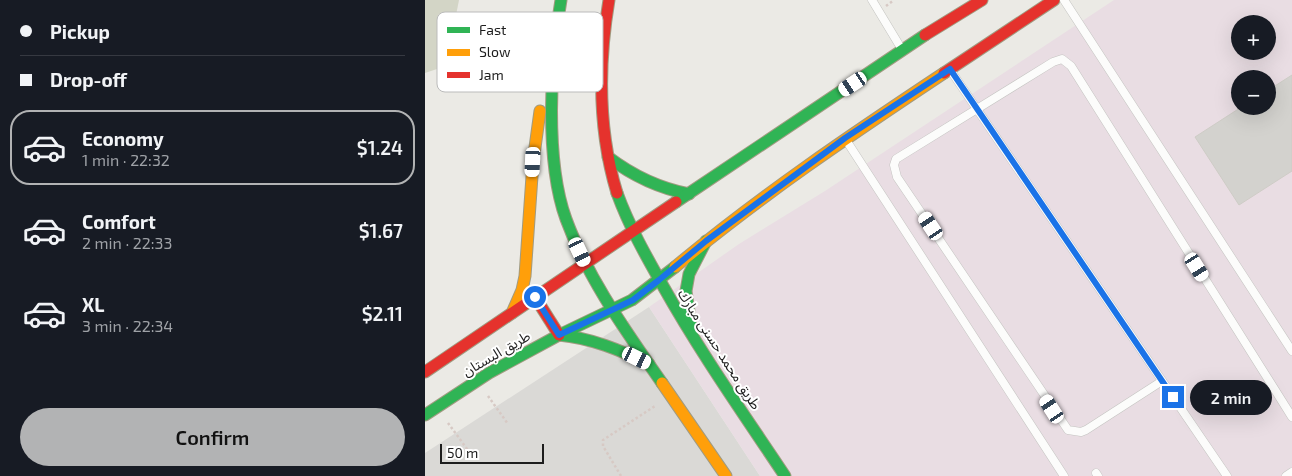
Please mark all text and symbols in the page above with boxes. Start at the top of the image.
legend [437,12,603,92]
map controls [1231,15,1276,115]
button: + [1231,15,1276,60]
text: Pickup [50,20,110,43]
text: Fast [479,21,506,38]
text: Slow [479,43,511,60]
text: Jam [479,66,504,83]
text: Drop-off [50,68,127,91]
car [836,69,869,99]
button: − [1231,70,1276,115]
icon: car [22,125,67,170]
text: Economy [82,127,164,150]
text: $1.24 [357,136,403,159]
car [524,147,541,177]
text: 1 min · 22:32 [82,150,170,169]
icon: car [22,208,67,253]
car [916,209,945,243]
text: Comfort [82,210,156,233]
text: $1.67 [359,219,403,242]
text: 2 min · 22:33 [82,233,172,252]
car [566,235,593,269]
car [1182,250,1211,284]
route start [524,286,546,308]
street label: طريق محمد حسنى مبارك [673,286,765,413]
icon: car [22,291,67,336]
text: XL [82,293,104,316]
text: $2.11 [362,302,403,325]
text: 3 min · 22:34 [82,316,173,335]
street label: طريق البستان [459,327,534,381]
car [620,345,653,371]
callout: 2 min [1191,380,1273,414]
route end [1162,386,1184,408]
text: 2 min [1211,388,1251,407]
car [1037,392,1066,426]
button: Confirm [20,408,405,466]
scale bar [440,441,544,464]
text: 50 m [447,444,478,461]

